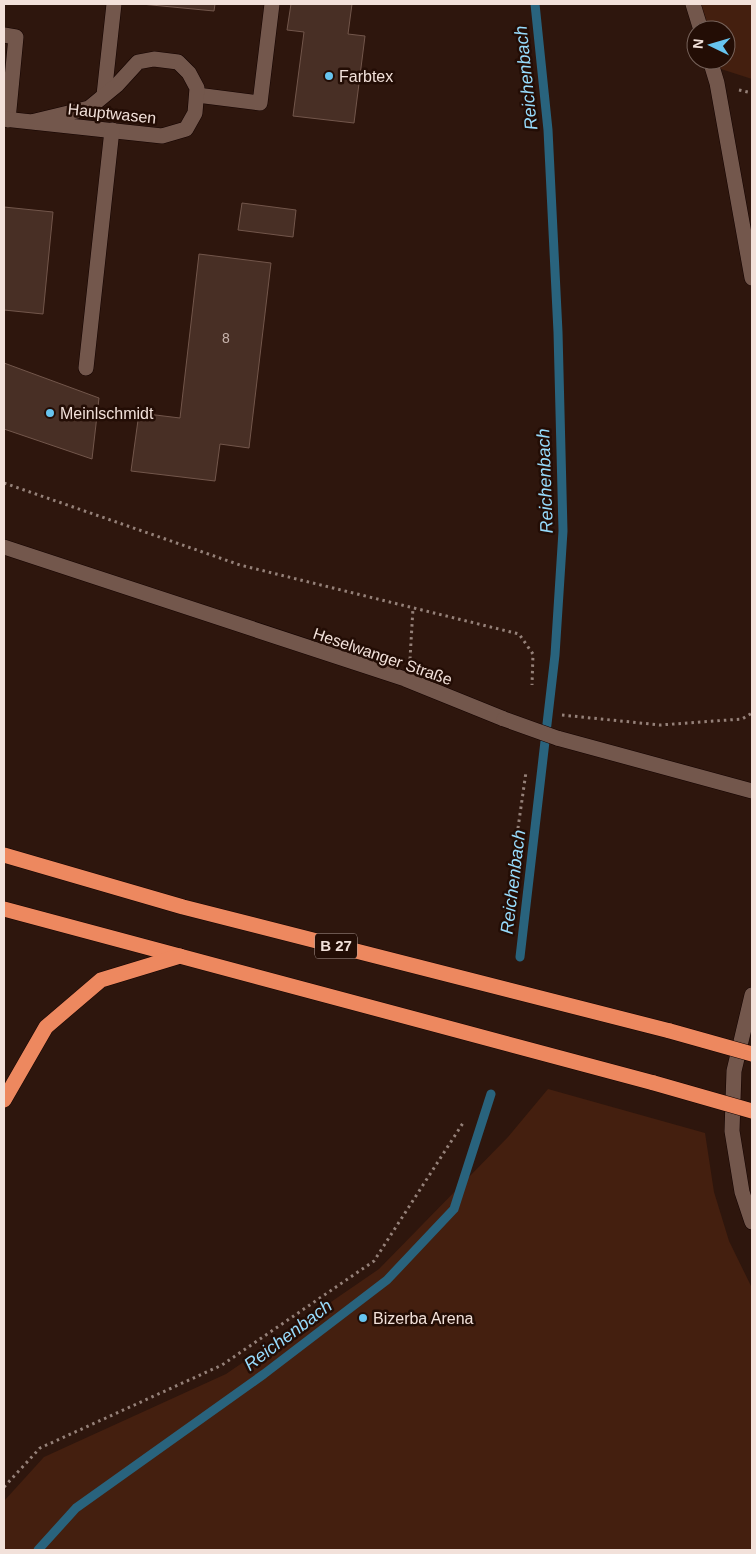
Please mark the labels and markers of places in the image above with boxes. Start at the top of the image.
place label: Farbtex [339,68,393,85]
marker: Farbtex [323,70,335,82]
place label: Meinlschmidt [60,405,154,422]
marker: Meinlschmidt [44,407,56,419]
place label: Bizerba Arena [373,1310,474,1327]
marker: Bizerba Arena [357,1312,369,1324]

